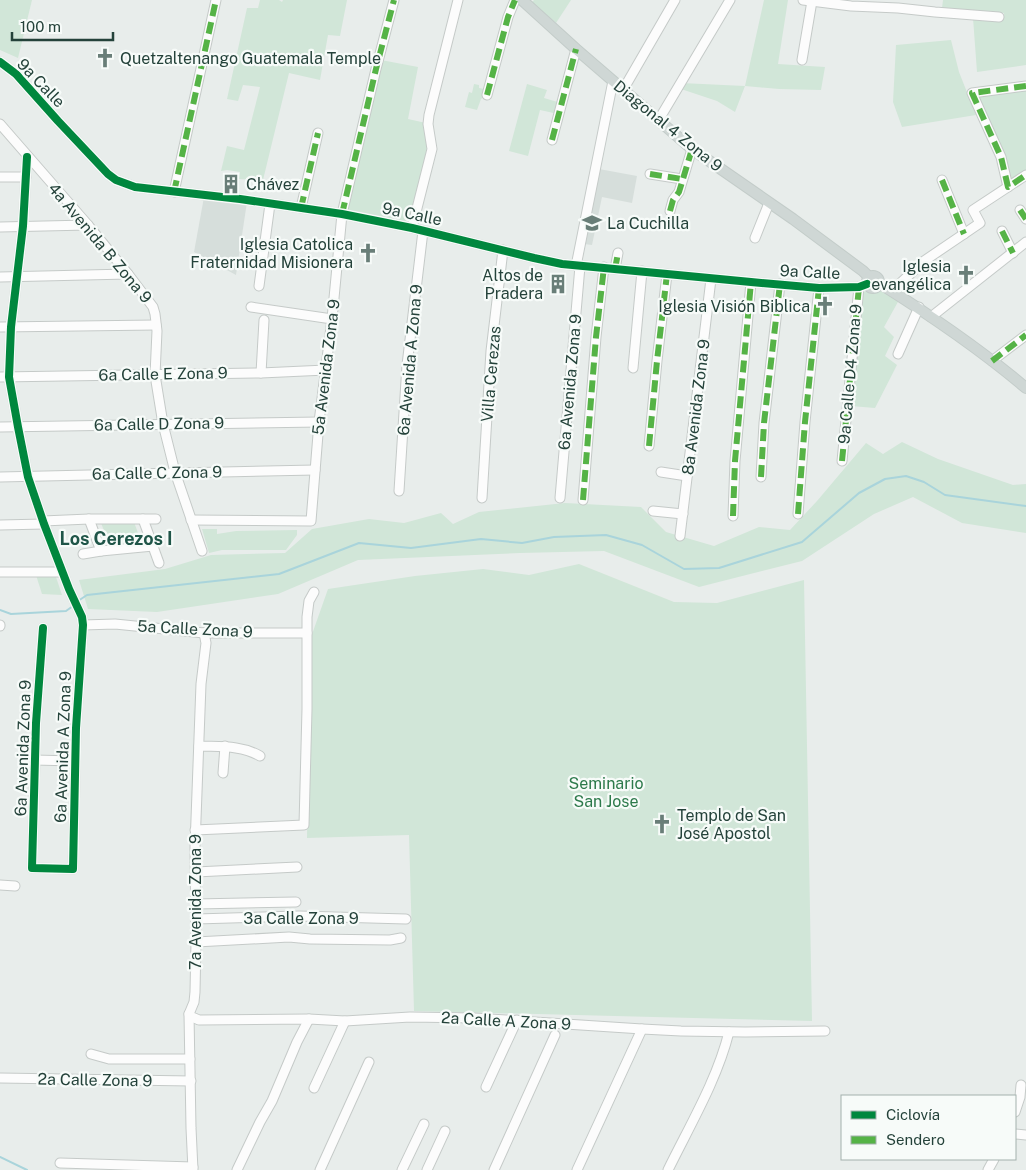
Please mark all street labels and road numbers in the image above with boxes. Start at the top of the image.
street label: 9a Calle [13,55,69,111]
street label: Diagonal 4 Zona 9 [610,76,726,176]
street label: 4a Avenida B Zona 9 [44,179,156,307]
street label: 9a Calle [380,198,444,230]
street label: 9a Calle [779,261,841,283]
street label: 6a Avenida A Zona 9 [394,284,426,436]
street label: 5a Avenida Zona 9 [308,298,344,436]
street label: 9a Calle D4 Zona 9 [834,303,866,445]
street label: 6a Avenida Zona 9 [555,313,585,451]
street label: Villa Cerezas [477,325,505,423]
street label: 8a Avenida Zona 9 [678,338,714,476]
street label: 6a Calle E Zona 9 [98,363,228,385]
street label: 6a Calle D Zona 9 [94,413,224,435]
street label: 6a Calle C Zona 9 [92,462,222,484]
street label: 5a Calle Zona 9 [137,616,253,642]
street label: 6a Avenida A Zona 9 [51,671,75,823]
street label: 6a Avenida Zona 9 [11,679,35,817]
street label: 7a Avenida Zona 9 [186,834,205,970]
street label: 3a Calle Zona 9 [243,909,359,928]
street label: 2a Calle A Zona 9 [441,1008,571,1034]
street label: 2a Calle Zona 9 [37,1069,153,1091]

